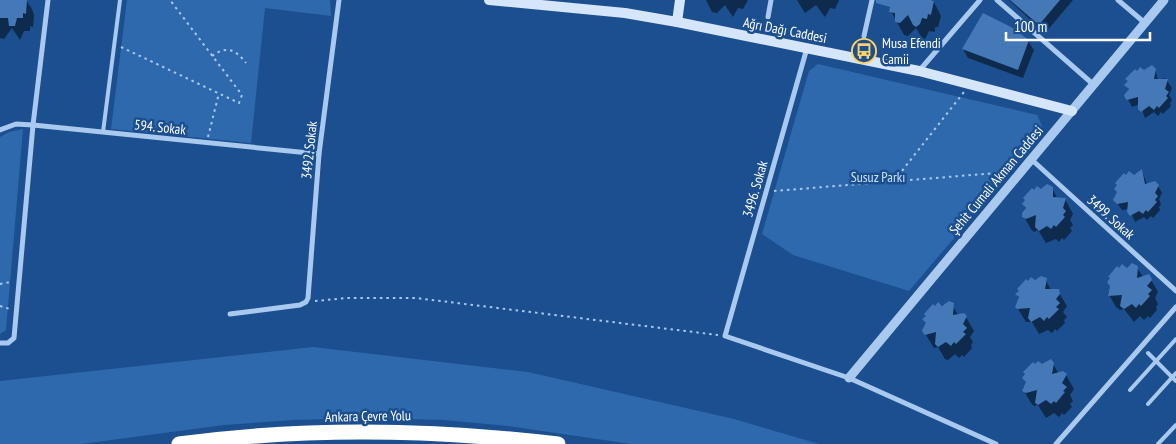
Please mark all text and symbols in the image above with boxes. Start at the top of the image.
scale bar [1006,10,1150,42]
street label: Ağrı Dağı Caddesi [742,13,828,47]
text: 100 m [1014,17,1047,36]
place label: Musa Efendi Camii [882,34,941,68]
bus stop icon: Musa Efendi Camii [851,38,877,64]
street label: 594. Sokak [133,115,187,139]
street label: 3492. Sokak [297,120,321,180]
street label: Şehit Cumali Akman Caddesi [945,122,1047,238]
street label: 3496. Sokak [738,158,772,219]
park label: Susuz Parkı [851,168,905,186]
street label: 3499. Sokak [1083,191,1139,244]
street label: Ankara Çevre Yolu [325,406,411,426]

